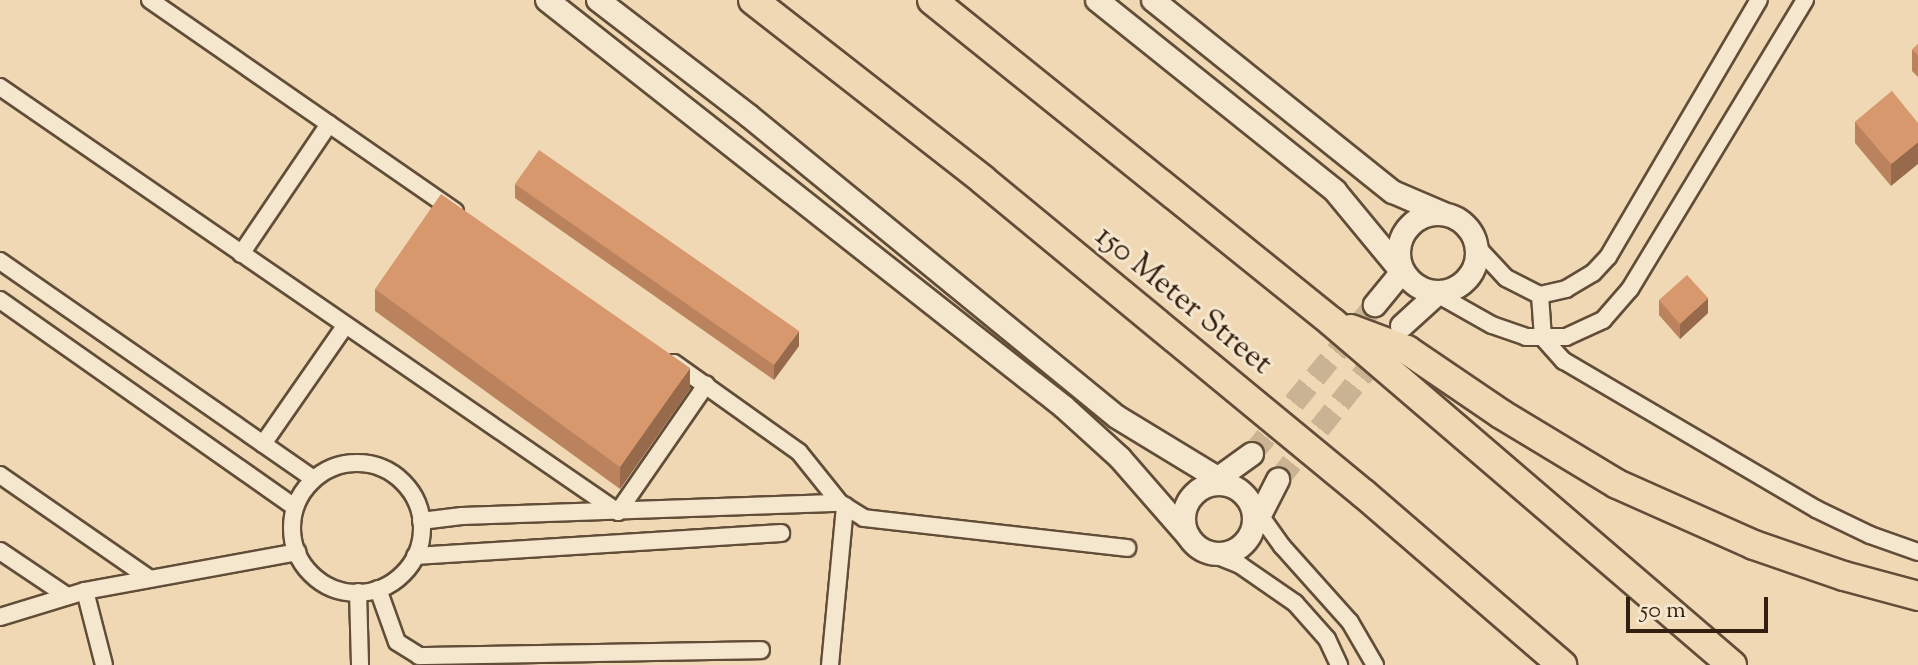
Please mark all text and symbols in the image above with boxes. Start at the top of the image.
street label: 150 Meter Street [1087,218,1279,384]
scale bar [1630,581,1772,631]
text: 50 m [1640,594,1686,628]

